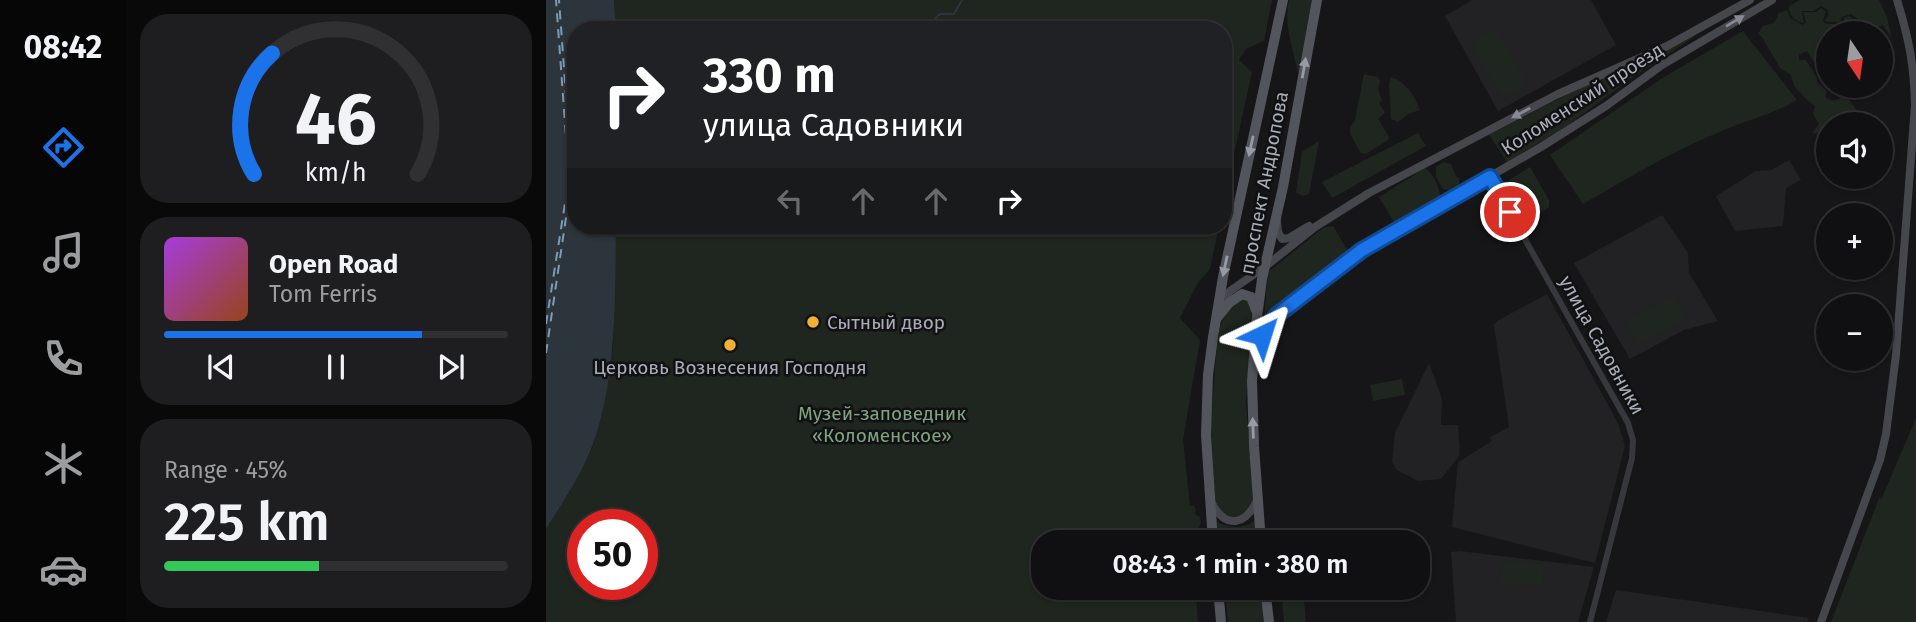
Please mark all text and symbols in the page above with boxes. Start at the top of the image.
one-way arrow [1726,15,1745,27]
north arrow [1816,21,1894,98]
map controls [1816,21,1893,371]
text: 08:42 [24,28,102,66]
street label: Коломенский проезд [1497,38,1667,160]
text: 330 m [703,46,836,105]
icon: right [588,49,679,140]
one-way arrow [1299,57,1310,79]
text: 46 [295,77,377,164]
street label: проспект Андропова [1235,90,1293,276]
text: улица Садовники [703,106,964,144]
one-way arrow [1510,107,1530,119]
button: sound [1816,112,1893,189]
icon: directions [39,123,88,172]
one-way arrow [1246,135,1257,157]
text: km/h [305,158,367,188]
icon: left [771,182,809,220]
icon: ahead [844,182,882,220]
icon: ahead [917,182,955,220]
icon: right [990,182,1028,220]
pin [1480,182,1540,242]
icon: arrive [1491,193,1529,231]
button: + [1816,203,1893,280]
icon: music [39,228,88,277]
text: Open Road [269,249,398,280]
one-way arrow [1220,255,1231,277]
street label: улица Садовники [1554,272,1650,418]
text: Tom Ferris [269,280,377,308]
button: − [1816,294,1893,371]
position arrow [1225,298,1299,372]
place label: Сытный двор [827,311,945,334]
marker: Сытный двор [805,314,821,330]
icon: phone [39,334,88,383]
marker: Церковь Вознесения Господня [722,337,738,353]
icon: previous [202,348,240,386]
icon: pause [317,348,355,386]
icon: next [432,348,470,386]
place label: Церковь Вознесения Господня [593,356,867,379]
park label: Музей-заповедник «Коломенское» [798,402,966,447]
one-way arrow [1248,416,1259,438]
icon: climate [39,439,88,488]
text: Range · 45% [164,456,288,484]
text: 225 km [164,491,330,554]
speed limit sign: 50 [567,509,658,600]
icon: car [39,545,88,594]
text: 08:43 · 1 min · 380 m [1113,549,1348,580]

